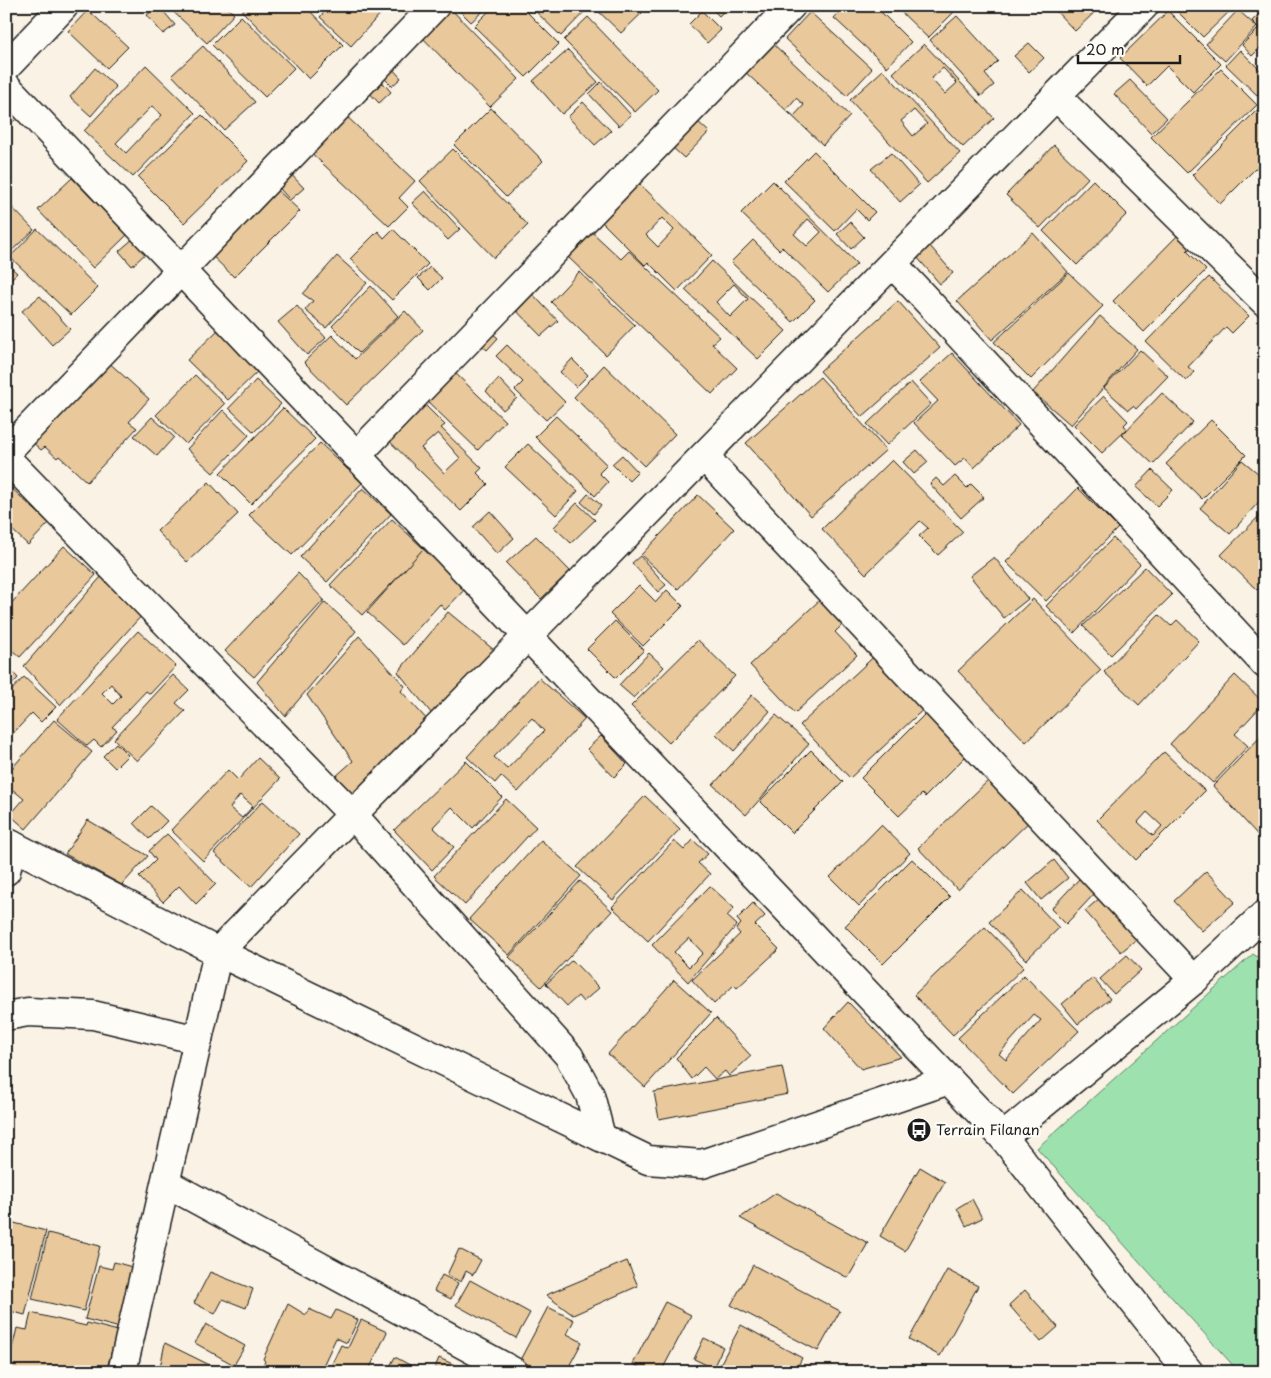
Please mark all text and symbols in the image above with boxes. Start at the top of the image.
scale bar [1078,32,1181,64]
text: 20 m [1086,37,1125,60]
bus stop icon: Terrain Filanan [906,1117,932,1143]
place label: Terrain Filanan [936,1119,1040,1140]

